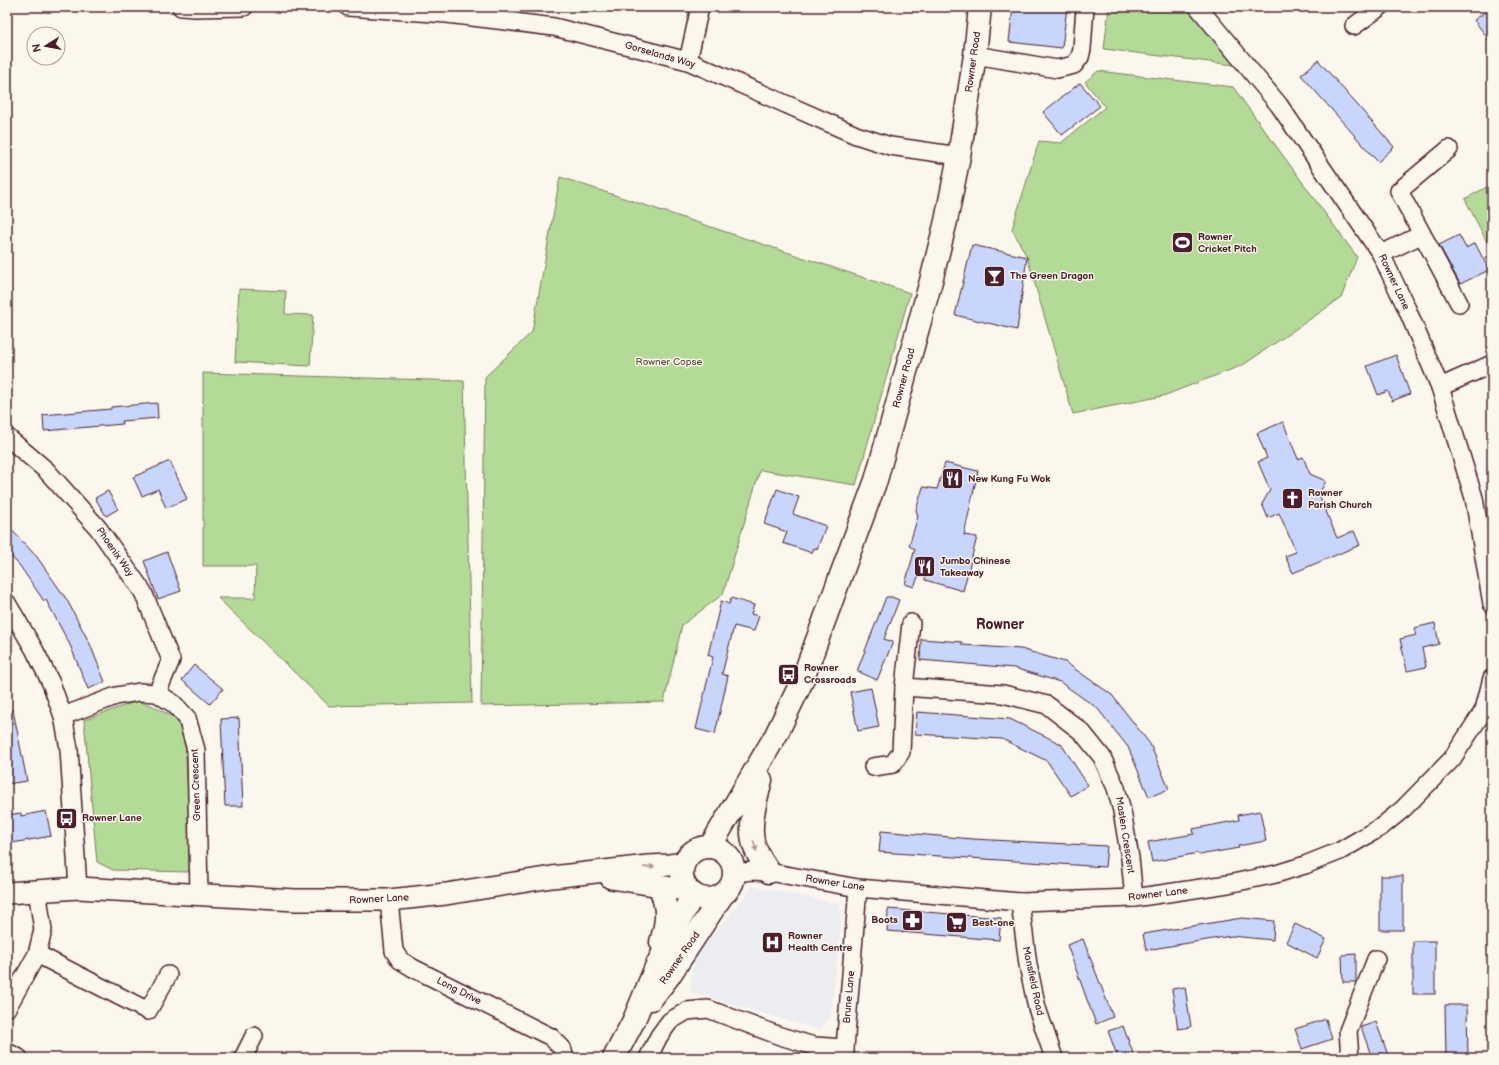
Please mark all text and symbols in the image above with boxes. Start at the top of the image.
north arrow [26,26,66,66]
street label: Rowner Road [963,30,983,93]
street label: Gorselands Way [623,39,697,71]
text: N [30,43,44,53]
sports icon: Rowner Cricket Pitch [1170,230,1196,256]
place label: Rowner Cricket Pitch [1198,231,1257,255]
street label: Rowner Lane [1376,252,1412,312]
bar icon: The Green Dragon [982,263,1008,289]
place label: The Green Dragon [1010,270,1094,282]
street label: Rowner Road [890,346,918,409]
park label: Rowner Copse [636,356,702,368]
restaurant icon: New Kung Fu Wok [940,466,966,492]
place label: New Kung Fu Wok [968,473,1051,485]
church icon: Rowner Parish Church [1280,486,1306,512]
place label: Rowner Parish Church [1308,487,1372,511]
street label: Phoenix Way [94,525,137,579]
restaurant icon: Jumbo Chinese Takeaway [911,554,937,580]
place label: Jumbo Chinese Takeaway [940,555,1010,579]
district label: Rowner [976,616,1025,633]
bus stop icon: Rowner Crossroads [775,661,801,687]
place label: Rowner Crossroads [804,662,856,686]
street label: Green Crescent [189,749,203,821]
street label: Masten Crescent [1113,796,1137,874]
bus stop icon: Rowner Lane [54,805,80,831]
place label: Rowner Lane [82,812,142,824]
one-way arrow [752,840,758,852]
one-way arrow [643,863,655,870]
street label: Rowner Lane [804,872,866,894]
street label: Rowner Lane [1127,884,1189,904]
street label: Rowner Lane [349,891,409,907]
pharmacy icon: Boots [900,907,926,933]
supermarket icon: Best-one [943,910,969,936]
place label: Boots [871,914,898,926]
place label: Best-one [972,917,1014,929]
street label: Rowner Road [657,929,703,987]
hospital icon: Rowner Health Centre [760,929,786,955]
place label: Rowner Health Centre [788,930,852,954]
street label: Mansfield Road [1020,945,1046,1017]
street label: Brune Lane [841,970,857,1024]
street label: Long Drive [435,975,484,1007]

